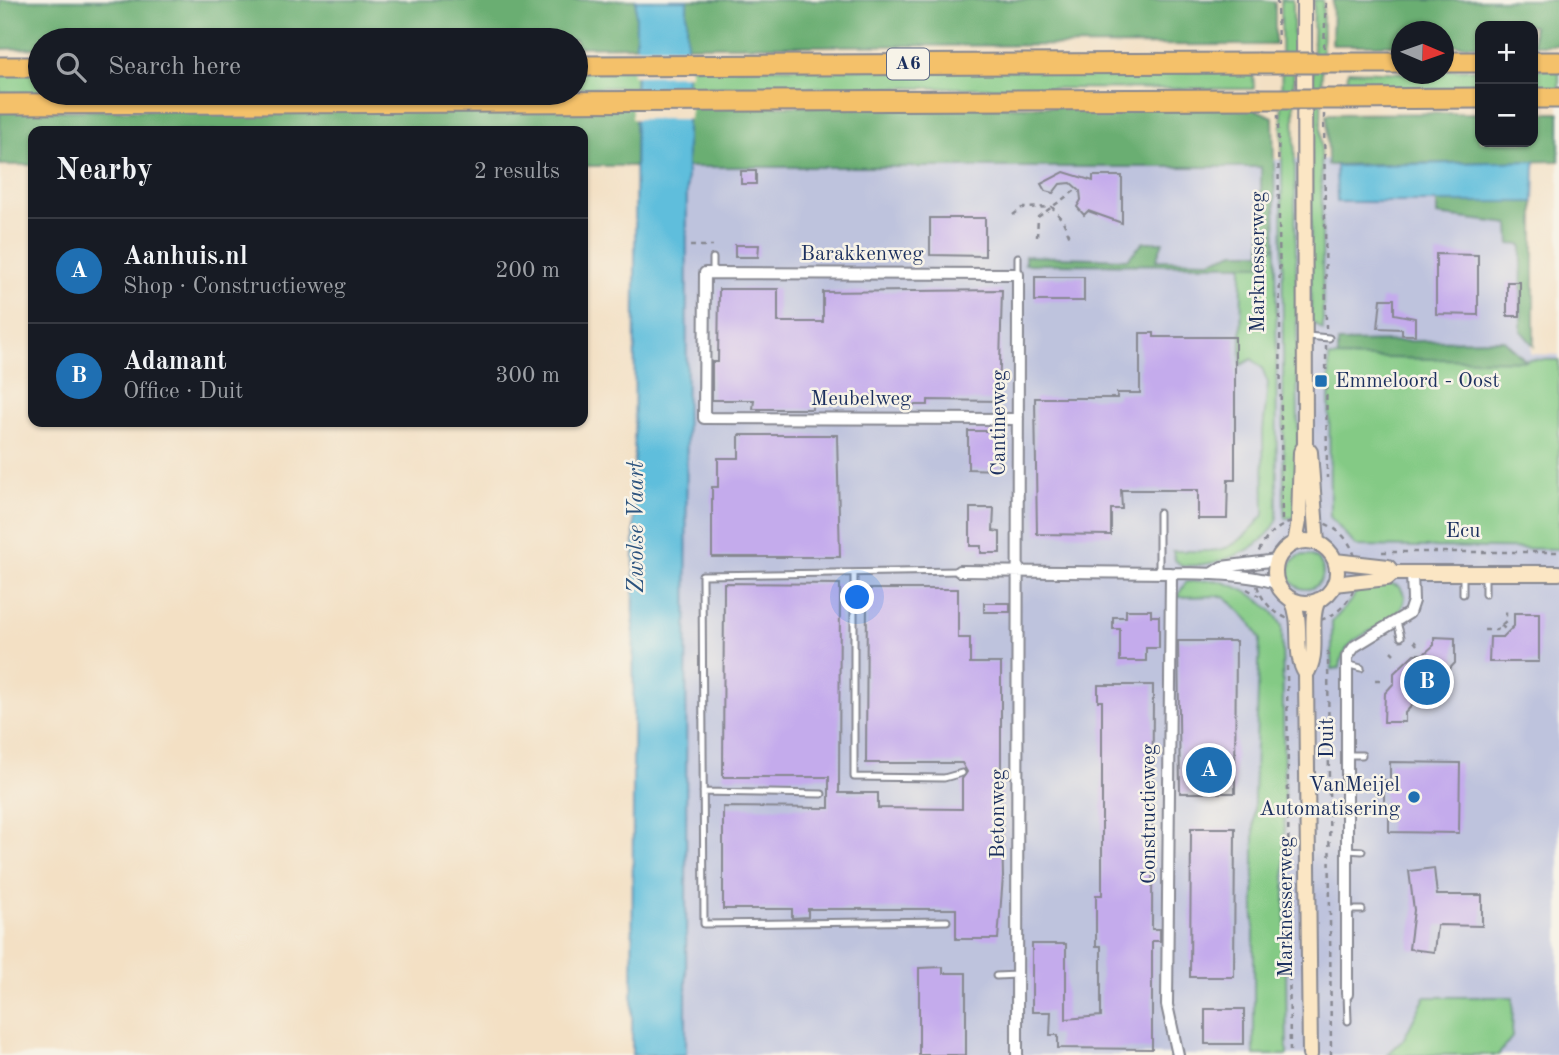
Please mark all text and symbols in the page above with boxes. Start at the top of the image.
north arrow [1391,21,1454,84]
map controls [1475,21,1538,147]
button: + [1475,21,1538,84]
search box [28,28,588,105]
icon: search [52,48,90,86]
road number: A6 [887,48,929,80]
text: Search here [108,54,241,80]
button: − [1475,84,1538,147]
text: Nearby [56,156,153,186]
text: 2 results [474,160,560,183]
street label: Marknesserweg [1248,191,1269,333]
text: Aanhuis.nl [123,244,248,270]
street label: Barakkenweg [801,244,924,265]
text: A [70,259,88,282]
text: 200 m [495,259,560,282]
text: Shop · Constructieweg [123,275,346,298]
text: Adamant [123,349,227,375]
text: B [71,364,87,387]
text: 300 m [495,364,560,387]
street label: Cantineweg [989,369,1010,476]
place label: Emmeloord - Oost [1335,371,1500,392]
marker: Emmeloord - Oost [1313,373,1329,389]
text: Office · Duit [123,380,243,403]
street label: Meubelweg [811,389,912,410]
water label: Zwolse Vaart [625,460,648,593]
street label: Ecu [1446,521,1480,542]
your location [840,580,874,614]
pin: B [1404,656,1450,708]
street label: Duit [1317,718,1338,758]
street label: Constructieweg [1139,743,1160,884]
pin: A [1186,744,1232,796]
street label: Betonweg [988,769,1009,859]
place label: VanMeijel Automatisering [1259,775,1401,820]
marker: VanMeijel Automatisering [1406,789,1422,805]
street label: Marknesserweg [1276,836,1297,978]

